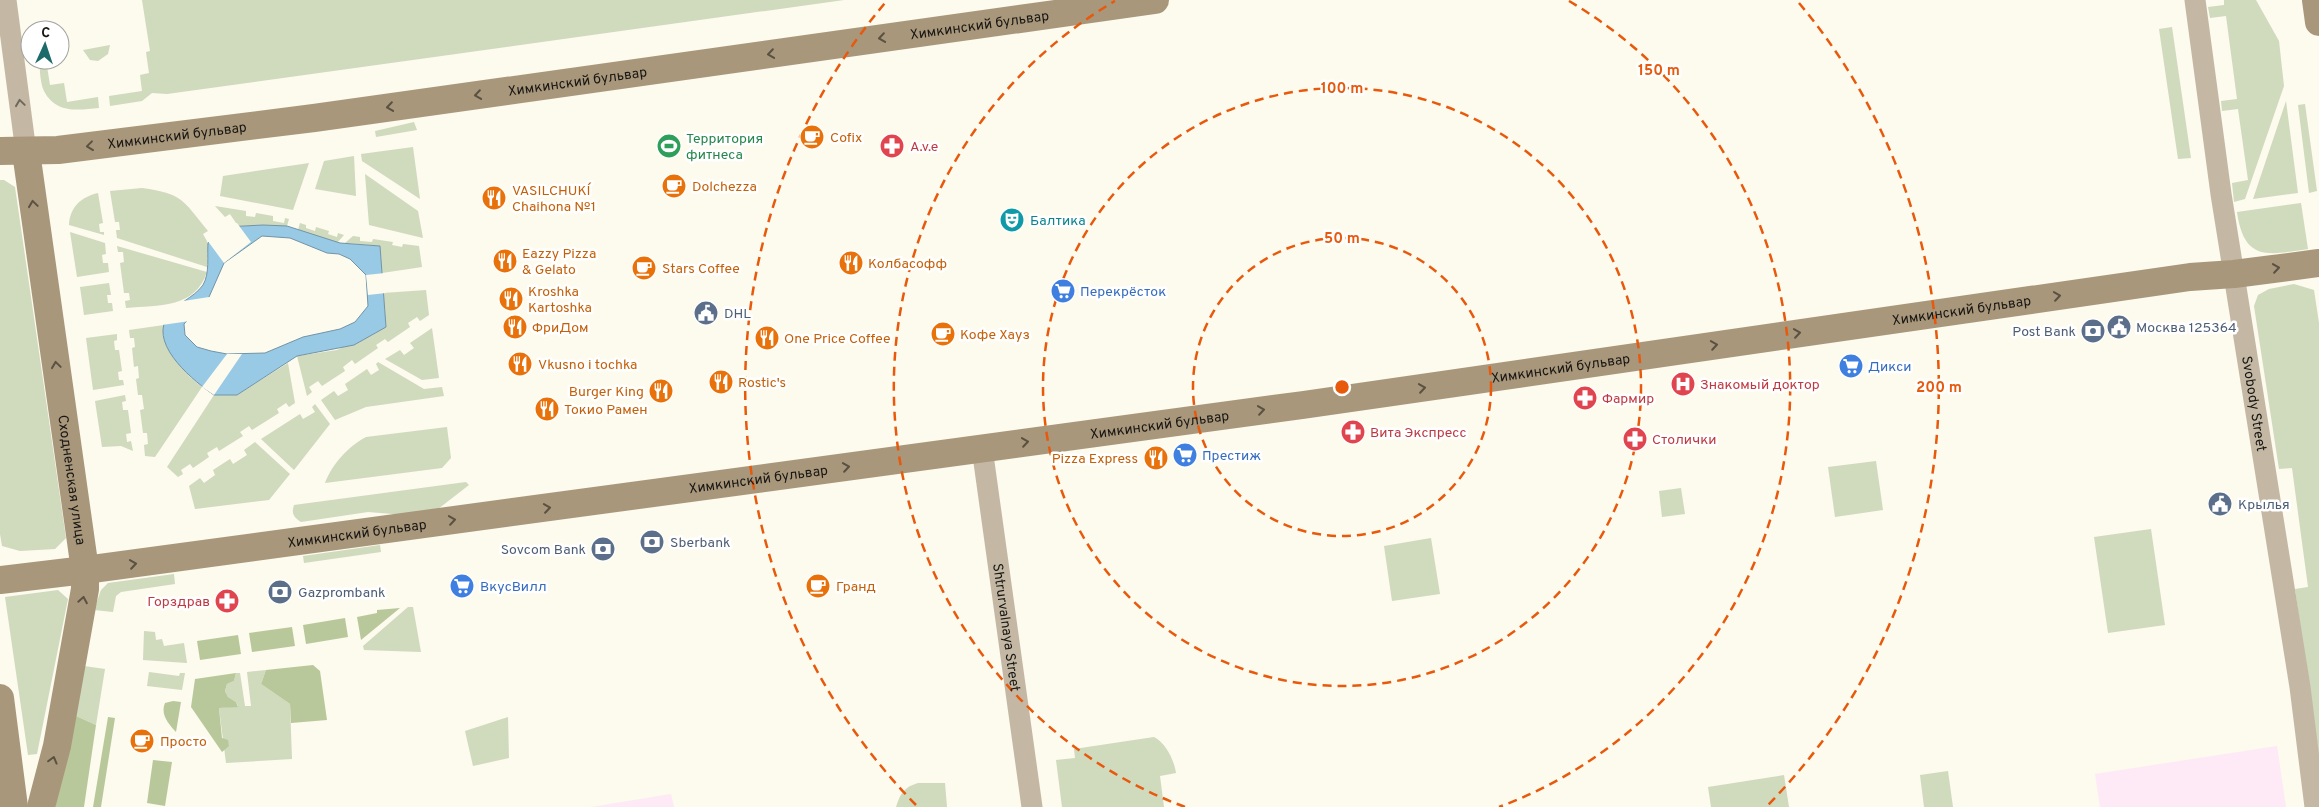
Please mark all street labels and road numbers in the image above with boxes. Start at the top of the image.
street label: Химкинский бульвар [909,8,1050,44]
street label: Химкинский бульвар [507,64,648,101]
street label: Химкинский бульвар [107,119,248,154]
street label: Химкинский бульвар [1891,293,2032,330]
street label: Химкинский бульвар [1490,351,1632,388]
street label: Svobody Street [2237,355,2269,453]
street label: Химкинский бульвар [1089,408,1230,444]
street label: Сходненская улица [53,414,88,546]
street label: Химкинский бульвар [688,462,829,498]
street label: Химкинский бульвар [287,517,428,552]
street label: Shtrurvalnaya Street [988,562,1023,693]

